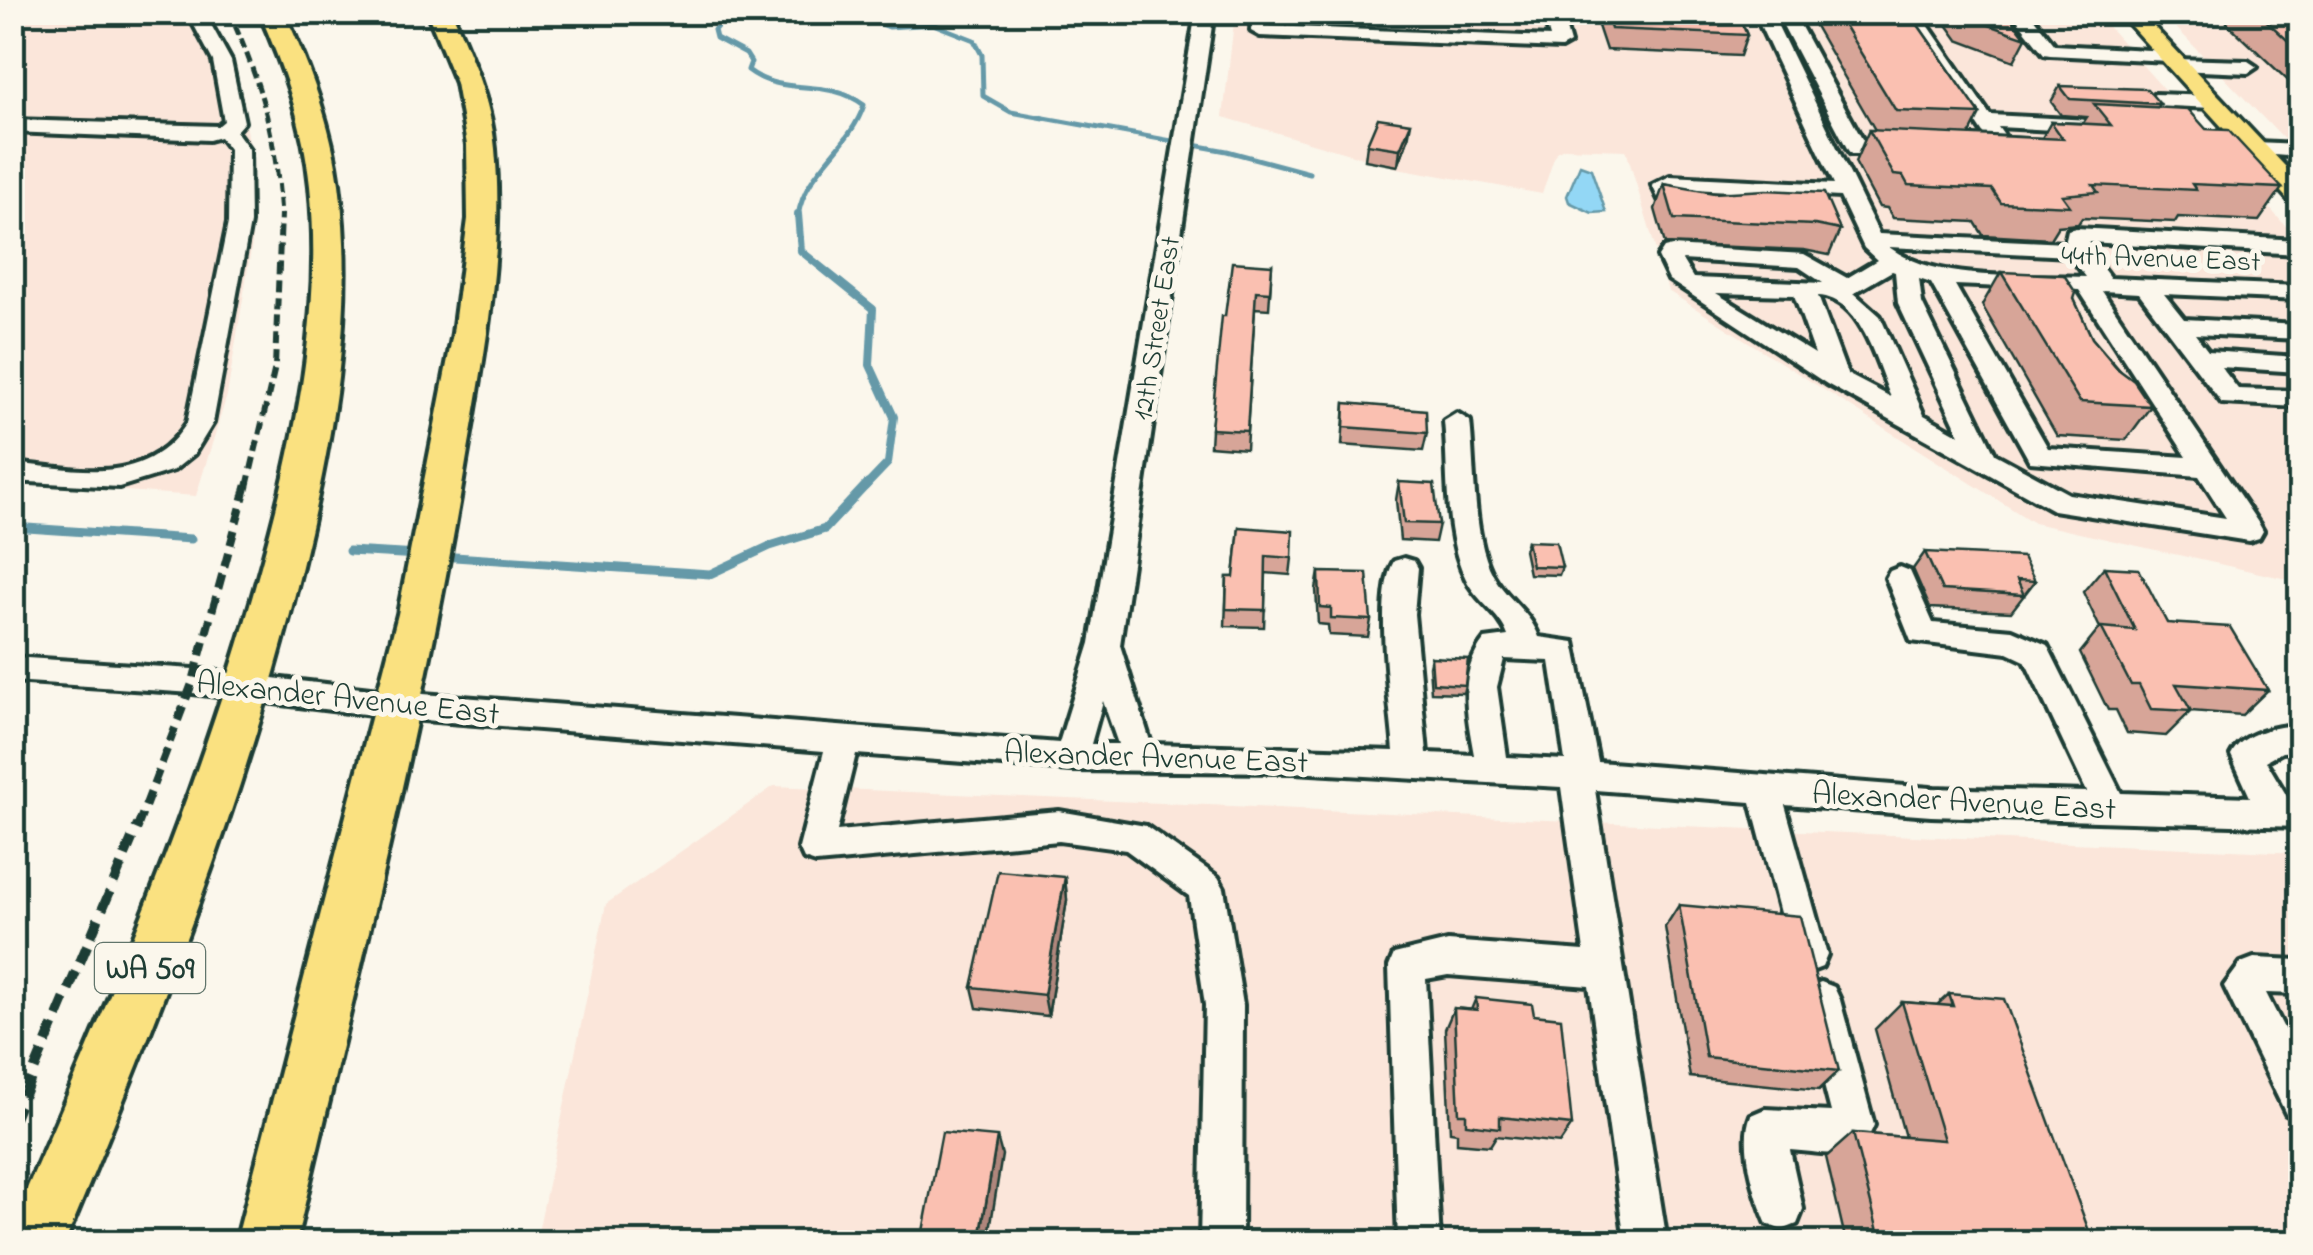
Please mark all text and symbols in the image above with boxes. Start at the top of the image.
street label: 12th Street East [1124,234,1193,424]
street label: 44th Avenue East [2061,237,2261,284]
street label: Alexander Avenue East [194,661,502,740]
street label: Alexander Avenue East [1003,731,1309,788]
street label: Alexander Avenue East [1811,772,2117,835]
road number: WA 509 [95,943,205,993]

